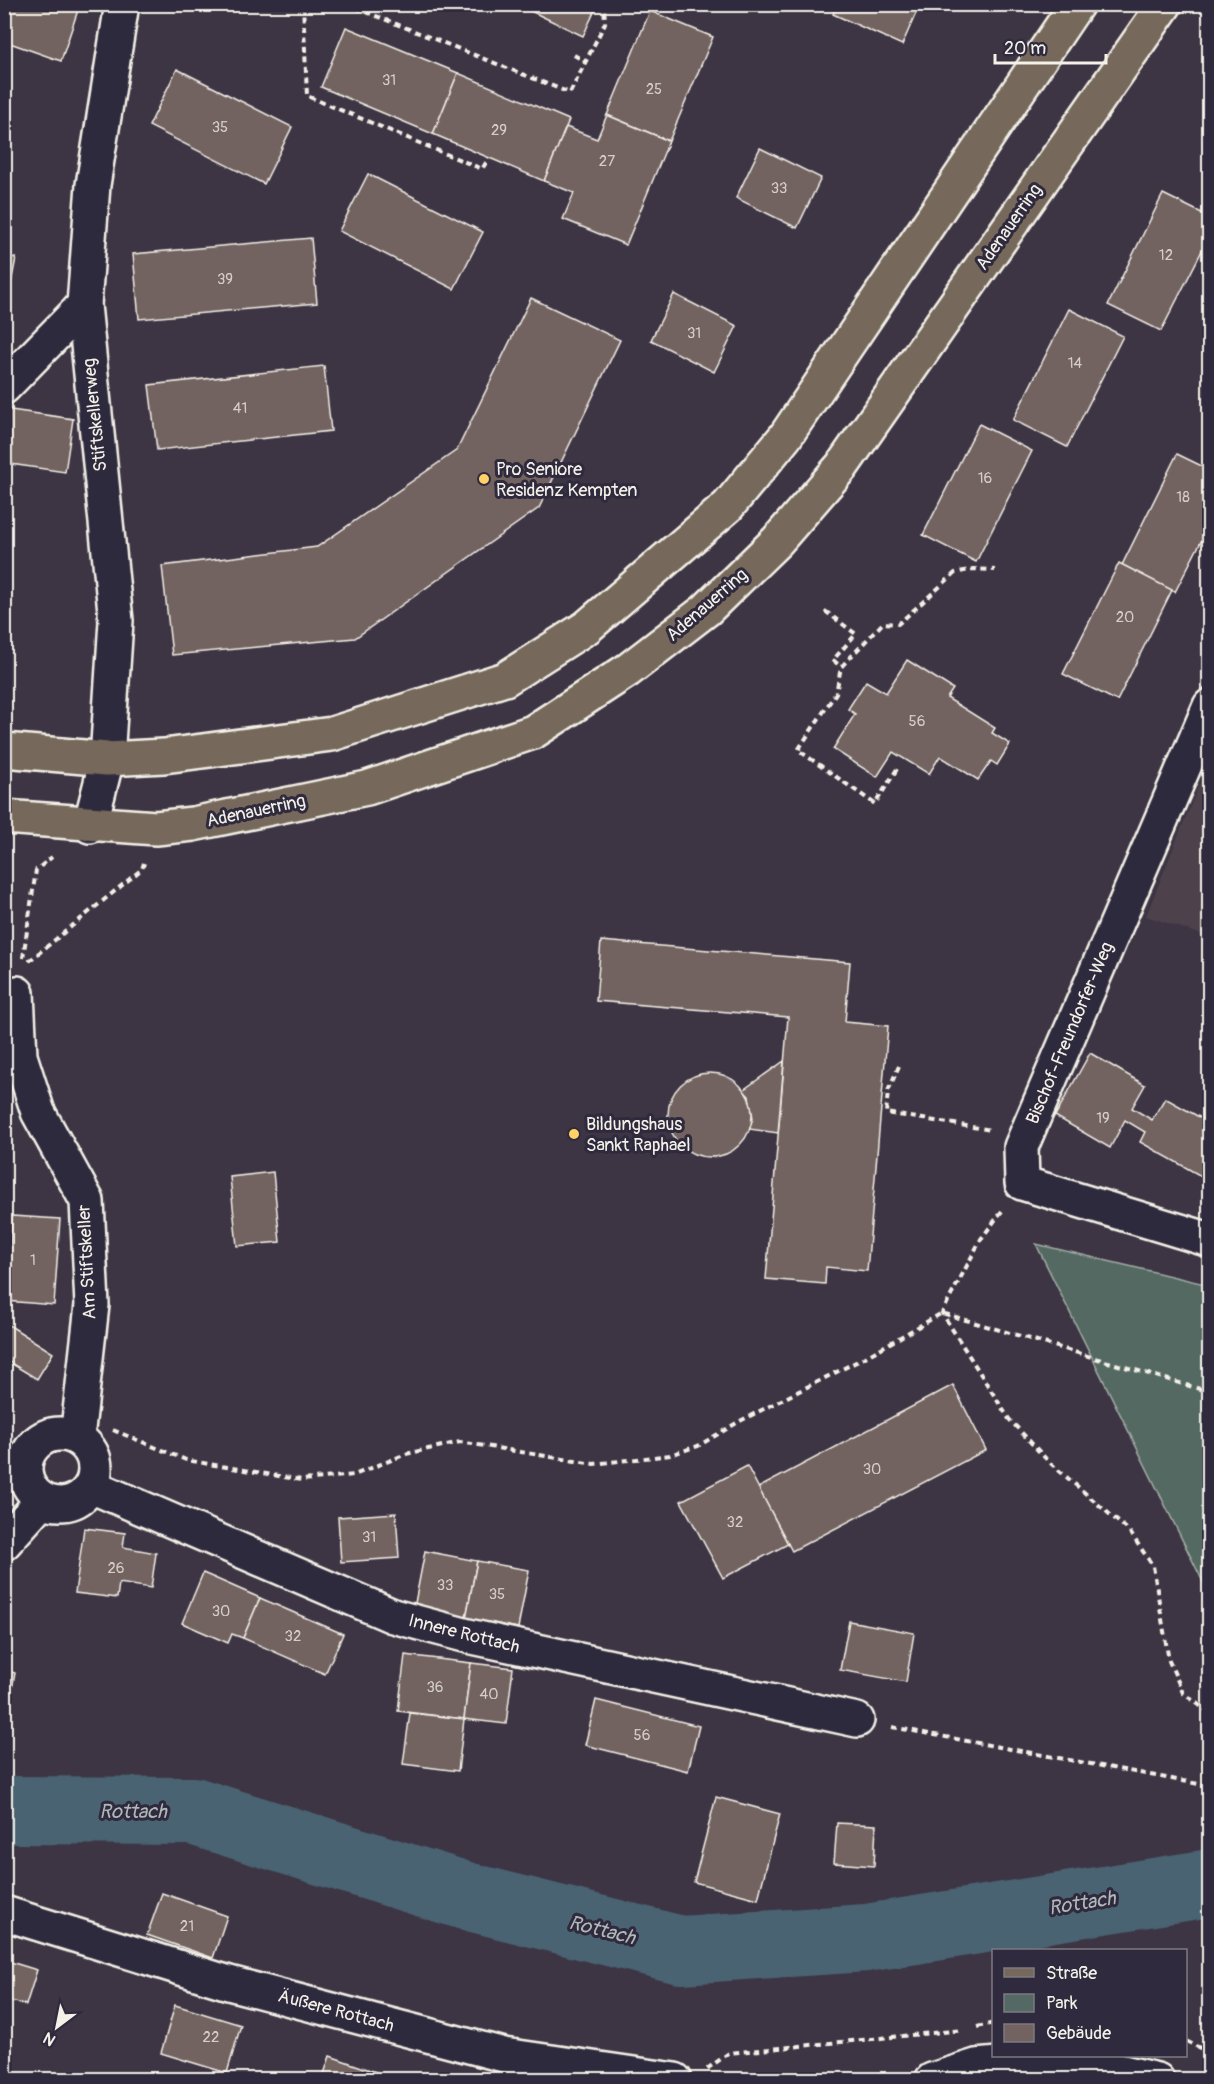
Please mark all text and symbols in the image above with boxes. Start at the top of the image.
scale bar [995,27,1106,65]
text: 20 m [1004,37,1046,60]
house number: 31 [382,71,396,90]
house number: 25 [646,80,662,99]
house number: 35 [212,118,228,137]
house number: 29 [491,121,507,140]
house number: 27 [599,152,615,171]
house number: 33 [771,179,787,198]
street label: Adenauerring [971,179,1047,275]
house number: 12 [1159,246,1173,265]
house number: 39 [217,270,233,289]
house number: 31 [687,324,701,343]
house number: 14 [1068,354,1083,373]
street label: Stiftskellerweg [78,357,112,473]
house number: 41 [233,399,247,418]
place label: Pro Seniore Residenz Kempten [496,458,638,502]
house number: 16 [978,469,992,488]
marker: Pro Seniore Residenz Kempten [477,472,491,486]
house number: 18 [1176,488,1190,507]
street label: Adenauerring [662,563,752,647]
house number: 20 [1116,608,1134,627]
house number: 56 [909,712,925,731]
street label: Adenauerring [204,789,308,833]
street label: Bischof-Freundorfer-Weg [1021,938,1119,1128]
house number: 19 [1096,1109,1110,1128]
place label: Bildungshaus Sankt Raphael [586,1113,690,1157]
marker: Bildungshaus Sankt Raphael [567,1127,581,1141]
street label: Am Stiftskeller [72,1203,101,1320]
house number: 1 [30,1251,36,1270]
house number: 30 [863,1460,881,1479]
house number: 32 [727,1513,743,1532]
house number: 31 [362,1528,376,1547]
house number: 26 [107,1559,125,1578]
house number: 33 [437,1576,453,1595]
house number: 35 [489,1585,505,1604]
house number: 30 [212,1602,230,1621]
street label: Innere Rottach [406,1609,522,1659]
house number: 32 [285,1627,301,1646]
house number: 36 [426,1678,444,1697]
house number: 40 [480,1685,498,1704]
house number: 56 [634,1726,650,1745]
water label: Rottach [99,1799,168,1824]
water label: Rottach [1047,1885,1119,1921]
water label: Rottach [566,1910,639,1951]
house number: 21 [180,1917,194,1936]
legend [992,1949,1187,2057]
text: Straße [1046,1962,1097,1985]
street label: Äußere Rottach [275,1984,397,2038]
text: Park [1046,1992,1078,2015]
north arrow [27,1997,87,2057]
text: Gebäude [1046,2022,1111,2045]
text: N [40,2027,59,2050]
house number: 22 [203,2028,219,2047]

